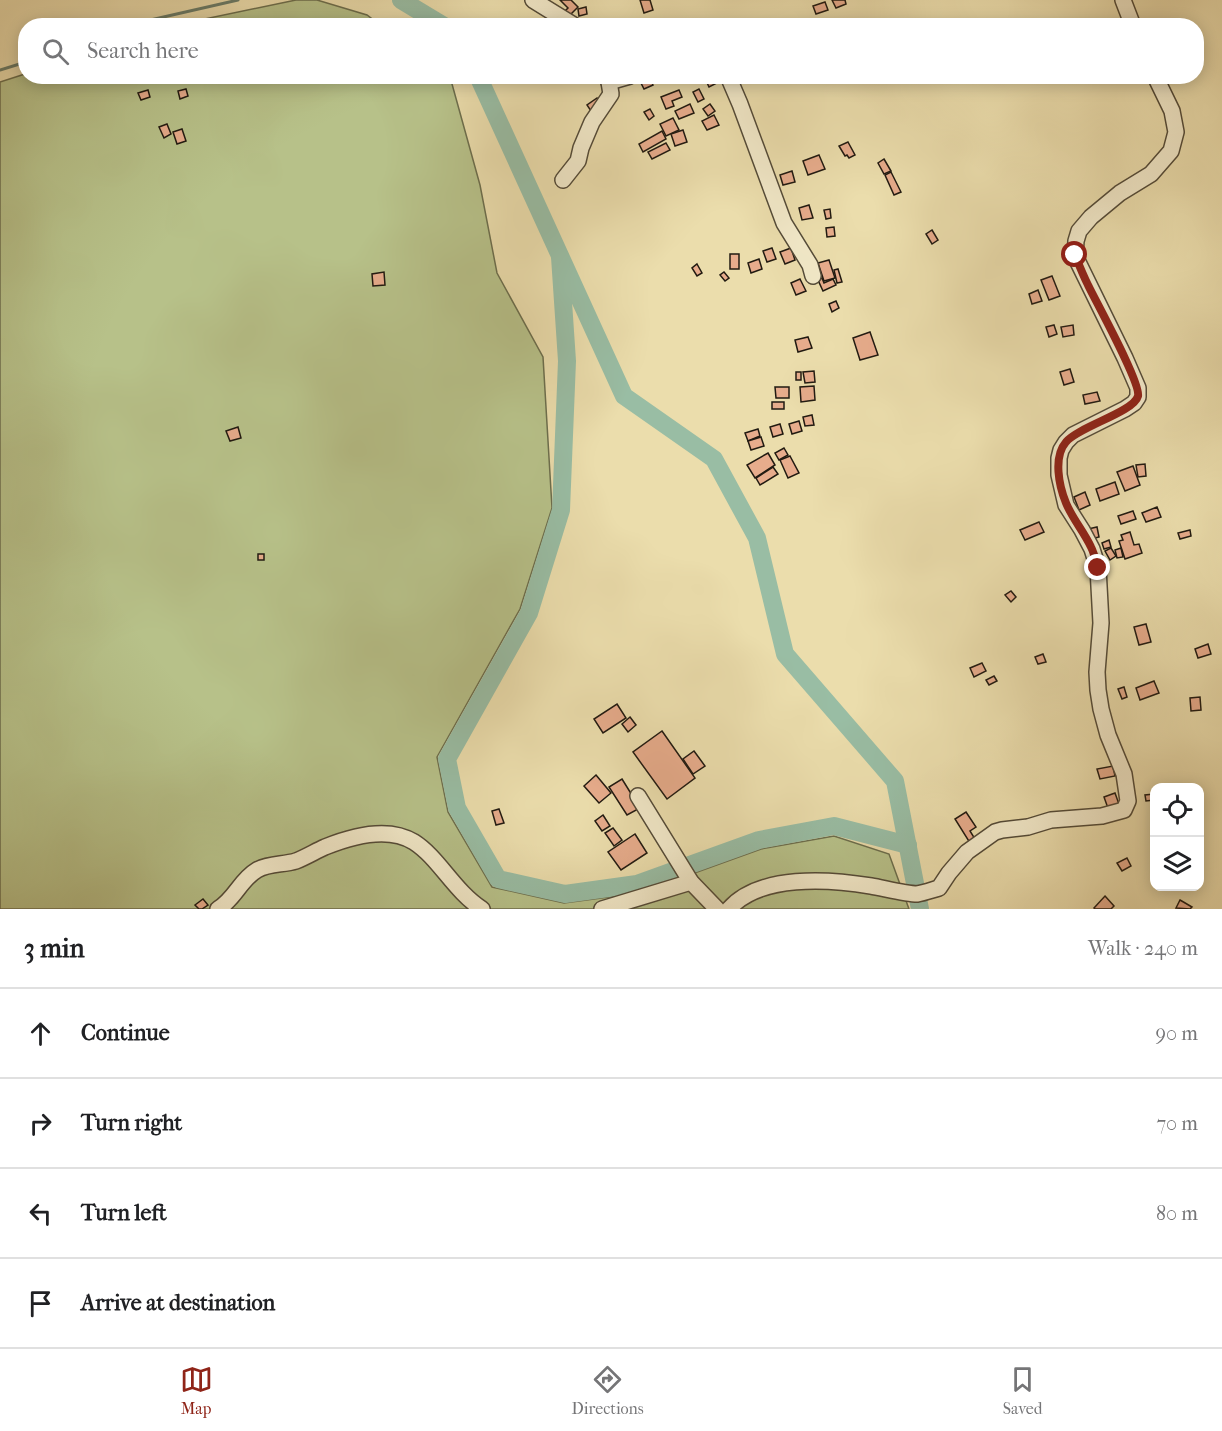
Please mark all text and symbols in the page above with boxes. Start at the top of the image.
search box [18,18,1204,84]
icon: search [39,35,72,68]
text: Search here [87,38,199,64]
route start [1061,241,1087,267]
route end [1084,554,1110,580]
map controls [1150,783,1204,891]
button: locate [1150,783,1204,837]
button: layers [1150,837,1204,891]
text: 3 min [24,933,85,964]
text: Walk · 240 m [1088,937,1198,960]
icon: ahead [24,1017,57,1050]
text: Continue [81,1020,170,1046]
text: 90 m [1156,1022,1198,1045]
icon: right [24,1107,57,1140]
text: Turn right [81,1110,182,1136]
text: 70 m [1156,1112,1198,1135]
icon: left [24,1197,57,1230]
text: Turn left [81,1200,167,1226]
text: 80 m [1156,1202,1198,1225]
icon: arrive [24,1287,57,1320]
text: Arrive at destination [81,1290,275,1316]
tab: Map [180,1363,213,1418]
tab: Directions [572,1363,644,1418]
tab: Saved [1003,1363,1042,1418]

